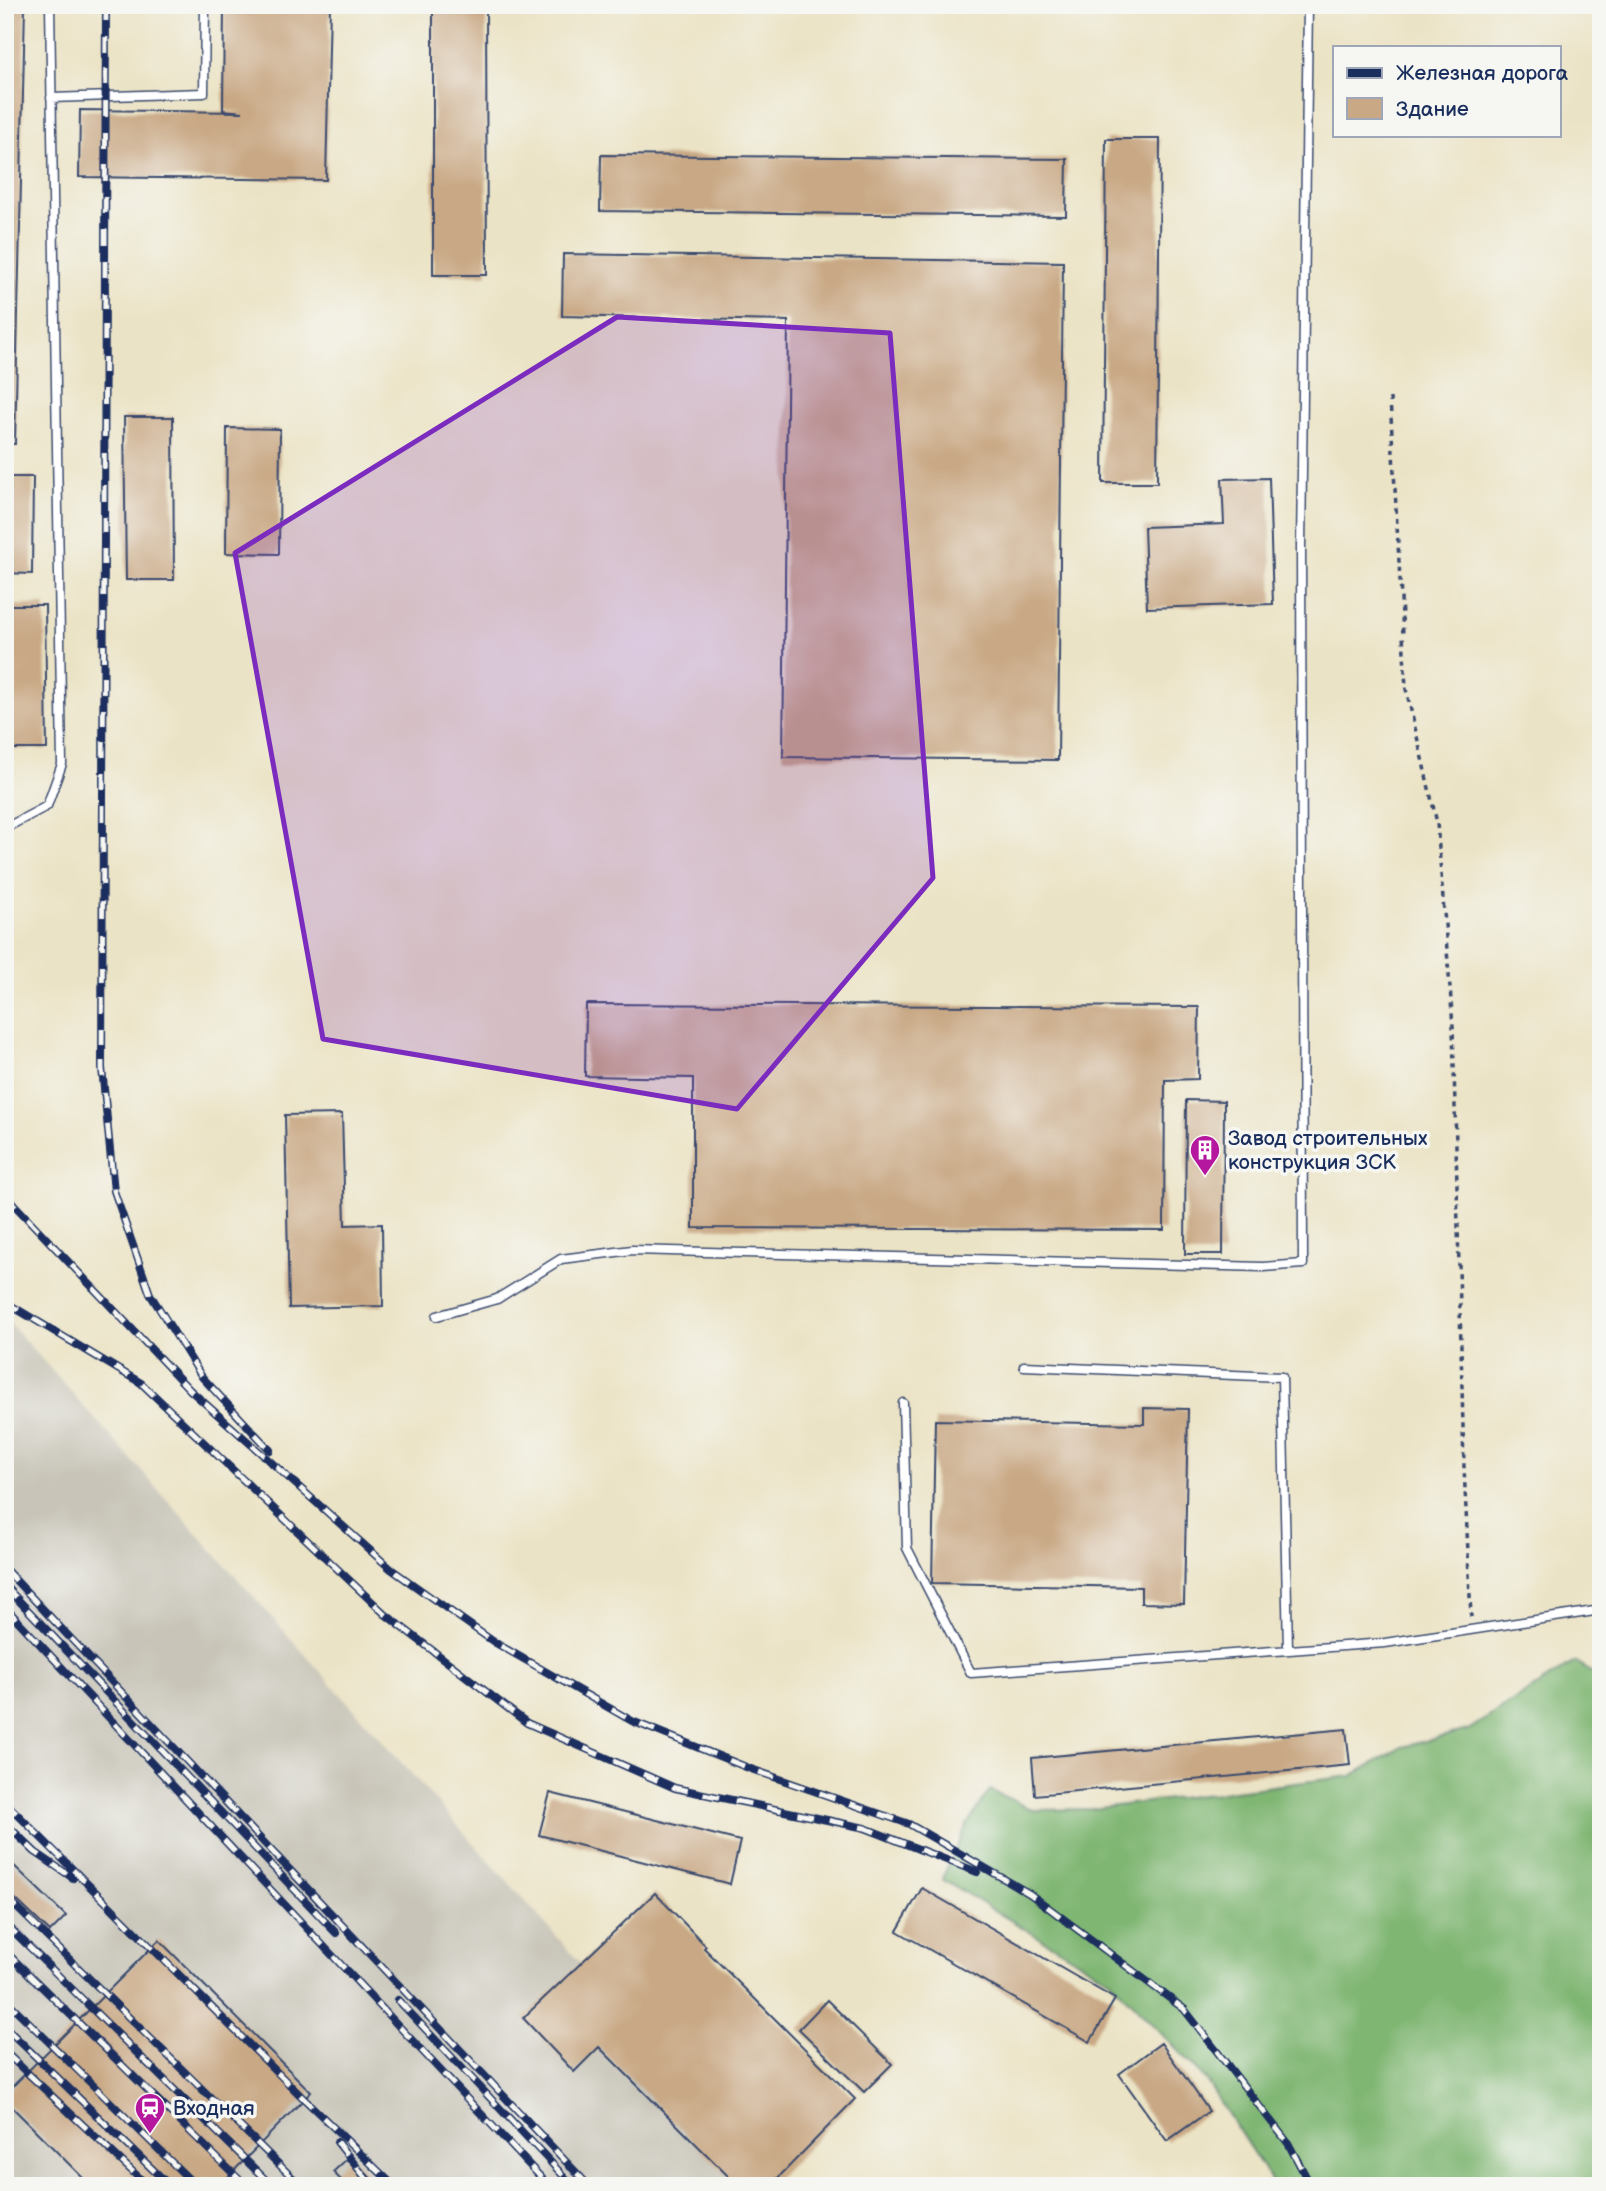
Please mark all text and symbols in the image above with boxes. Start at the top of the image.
legend [1333,46,1560,136]
text: Железная дорога [1396,61,1569,86]
text: Здание [1396,97,1469,122]
place label: Завод строительных конструкция ЗСК [1228,1126,1428,1175]
building icon: Завод строительных конструкция ЗСК [1188,1133,1222,1177]
station icon: Входная [133,2091,167,2135]
place label: Входная [173,2096,255,2121]

